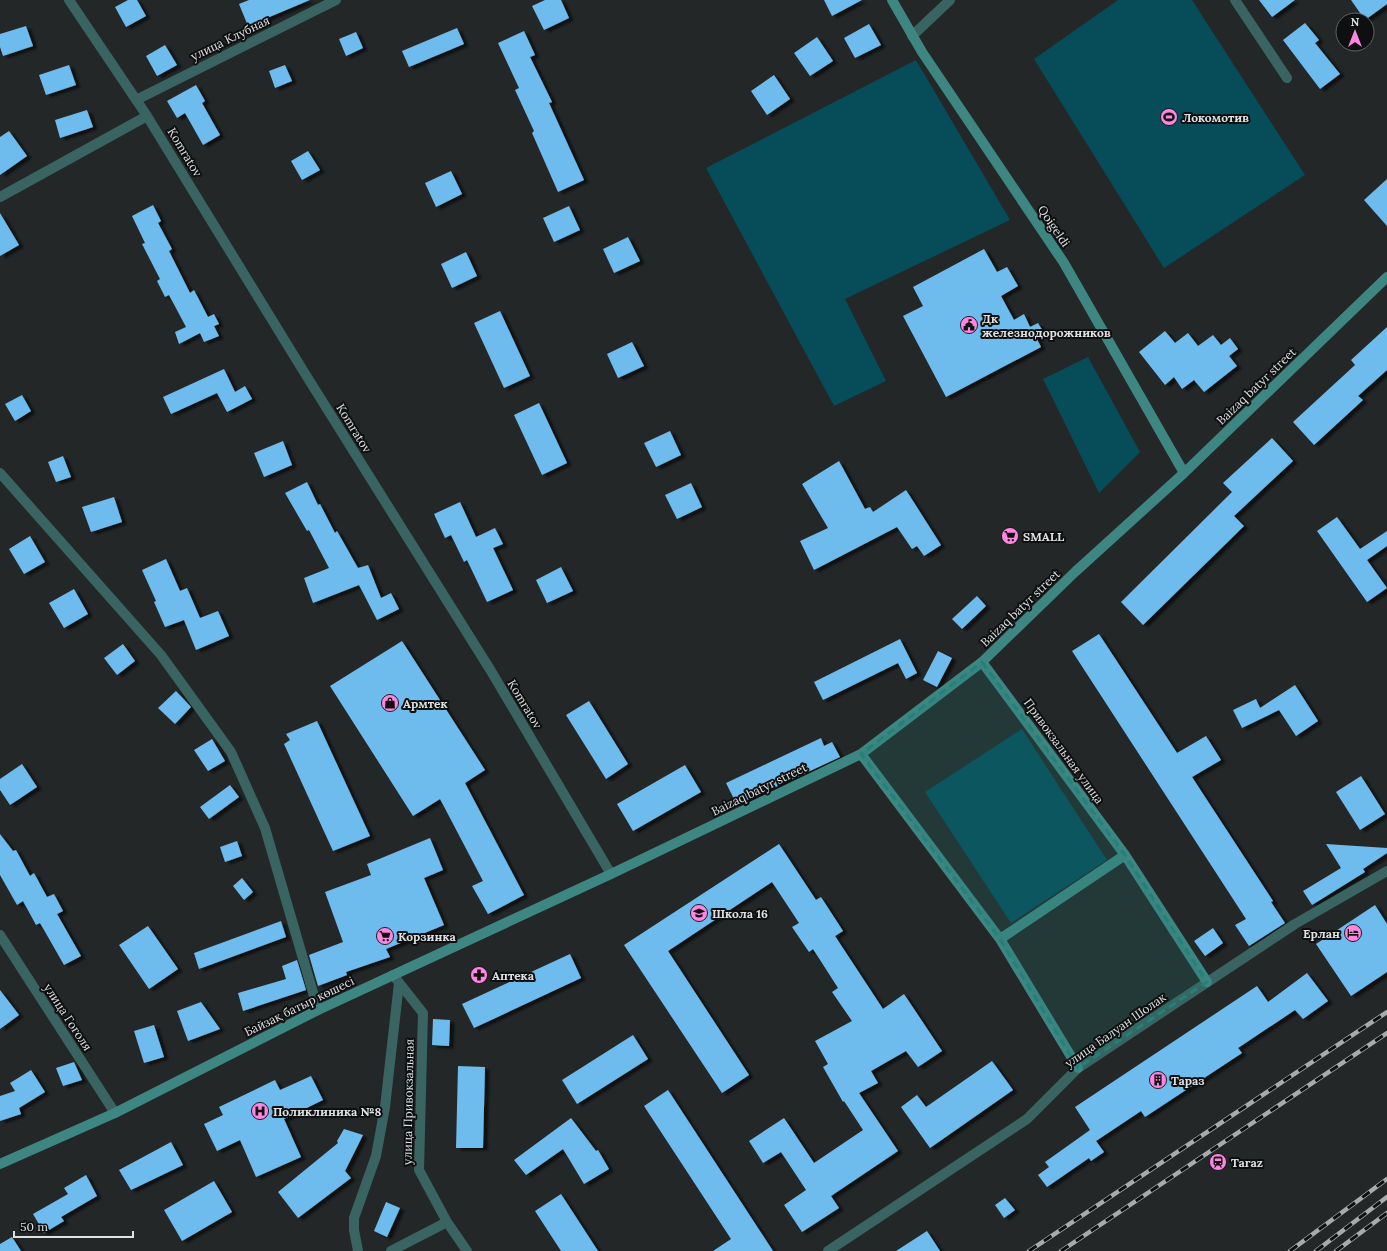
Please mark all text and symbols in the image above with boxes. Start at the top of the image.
street label: улица Клубная [188,12,272,64]
north arrow [1335,12,1375,52]
text: N [1351,15,1360,29]
sports icon: Локомотив [1159,107,1179,127]
place label: Локомотив [1182,110,1249,125]
street label: Komratov [164,125,206,180]
street label: Qoigeldi [1035,202,1073,250]
place label: Дк железнодорожников [982,311,1111,340]
public building icon: Дк железнодорожников [959,315,979,335]
street label: Baizaq batyr street [1213,344,1299,428]
street label: Komratov [333,401,375,456]
supermarket icon: SMALL [1000,526,1020,546]
place label: SMALL [1023,529,1065,544]
street label: Baizaq batyr street [977,566,1063,650]
street label: Komratov [504,677,546,732]
shop icon: Армтек [380,693,400,713]
place label: Армтек [403,696,448,711]
street label: Привокзальная улица [1021,696,1107,806]
street label: Baizaq batyr street [709,759,810,819]
school or university icon: Школа 16 [689,903,709,923]
place label: Школа 16 [712,906,768,921]
hotel icon: Ерлан [1343,923,1363,943]
supermarket icon: Корзинка [375,926,395,946]
place label: Ерлан [1303,926,1340,941]
place label: Корзинка [398,929,457,944]
pharmacy icon: Аптека [469,965,489,985]
place label: Аптека [492,968,535,983]
street label: Байзақ батыр көшесі [242,973,356,1039]
street label: улица Гоголя [41,981,95,1053]
street label: улица Балуан Шолак [1062,989,1169,1071]
street label: улица Привокзальная [399,1039,417,1165]
building icon: Тараз [1148,1070,1168,1090]
place label: Тараз [1171,1073,1205,1088]
hospital icon: Поликлиника №8 [250,1101,270,1121]
place label: Поликлиника №8 [273,1104,382,1119]
station icon: Taraz [1208,1152,1228,1172]
place label: Taraz [1231,1155,1263,1170]
scale bar [14,1213,133,1239]
text: 50 m [20,1219,48,1234]

